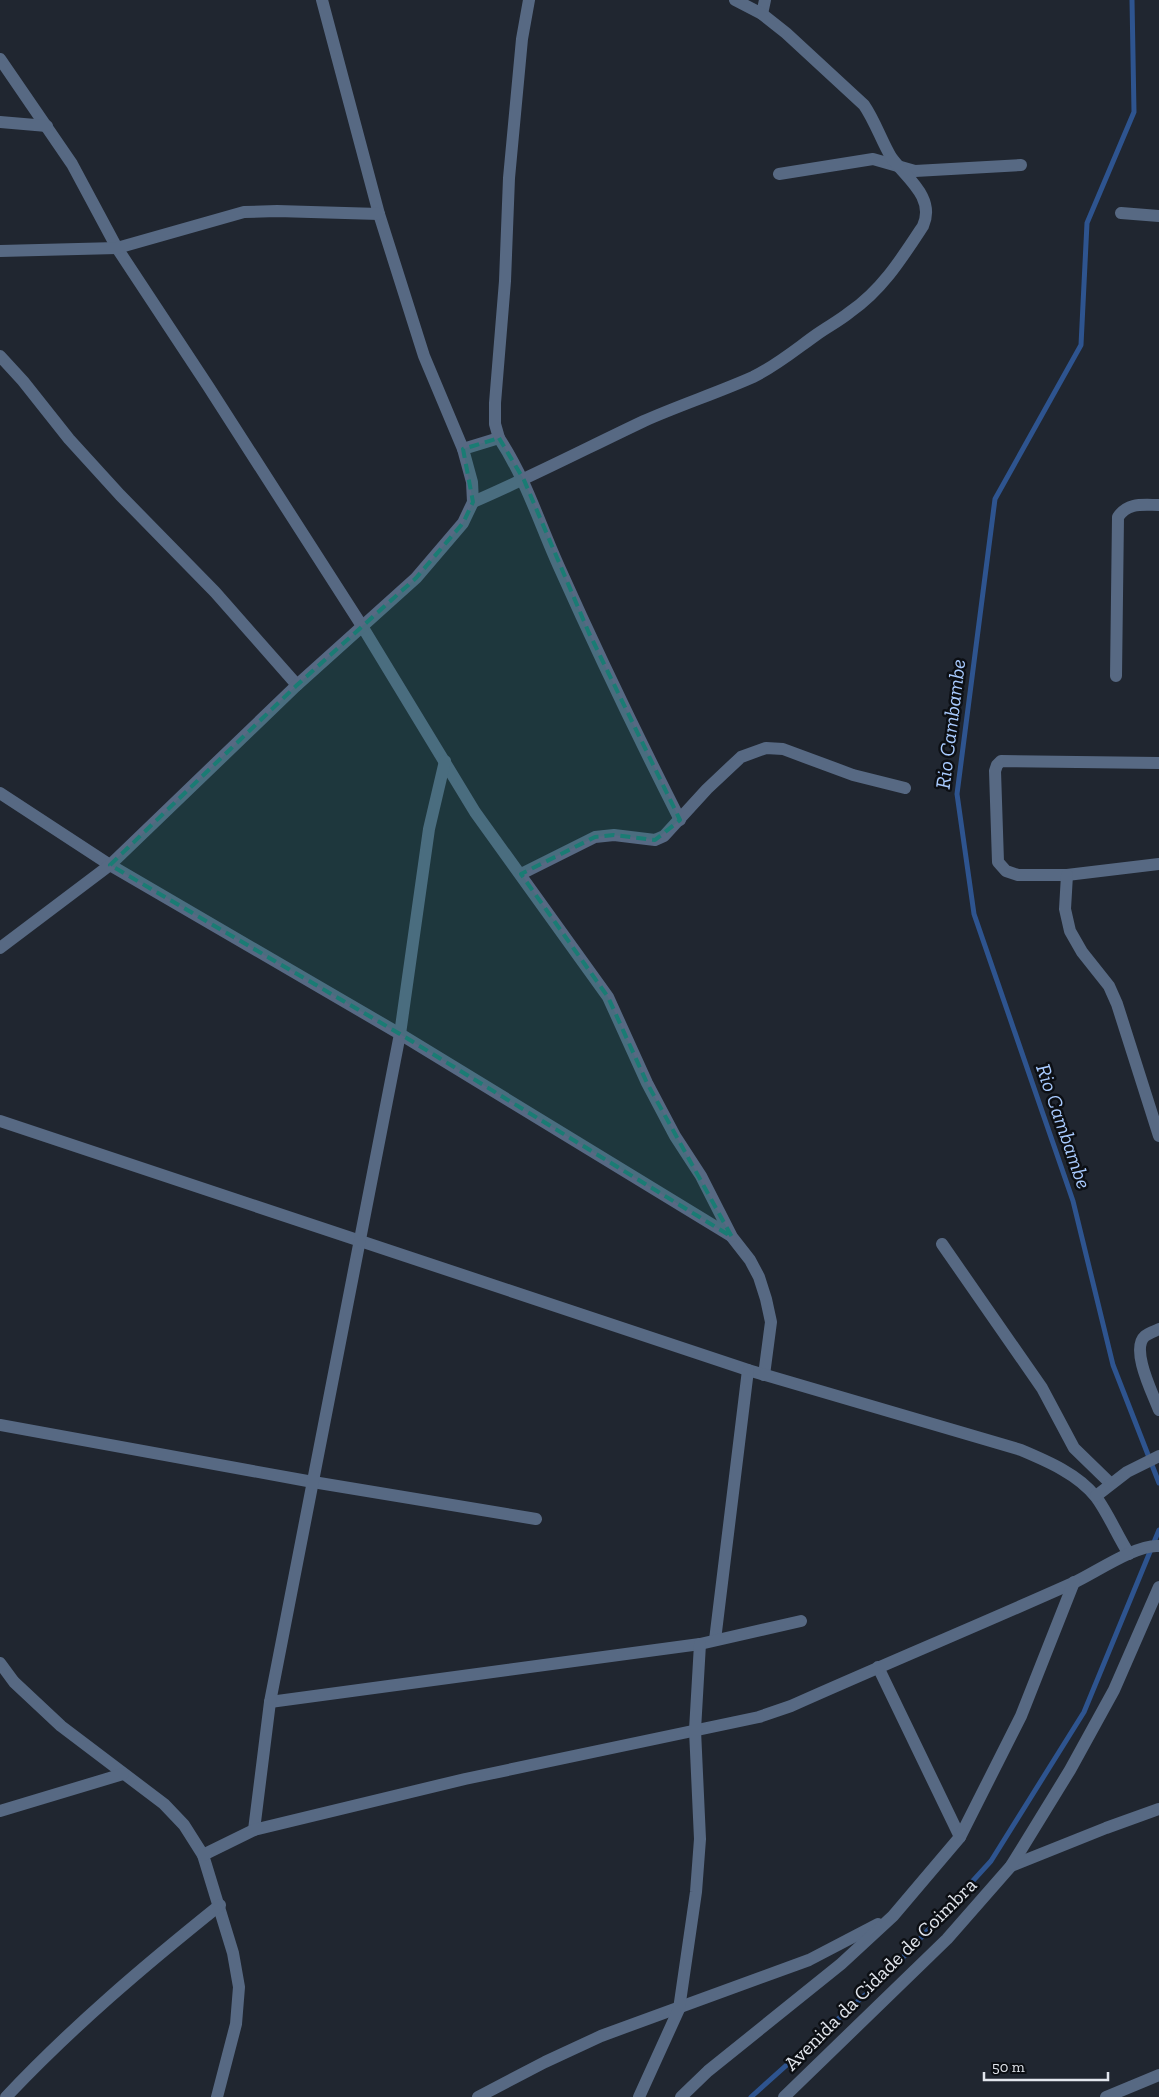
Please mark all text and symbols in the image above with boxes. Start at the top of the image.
water label: Rio Cambambe [930,658,970,790]
water label: Rio Cambambe [1031,1060,1097,1192]
street label: Avenida da Cidade de Coimbra [779,1872,982,2075]
scale bar [984,2050,1108,2082]
text: 50 m [992,2058,1025,2076]

